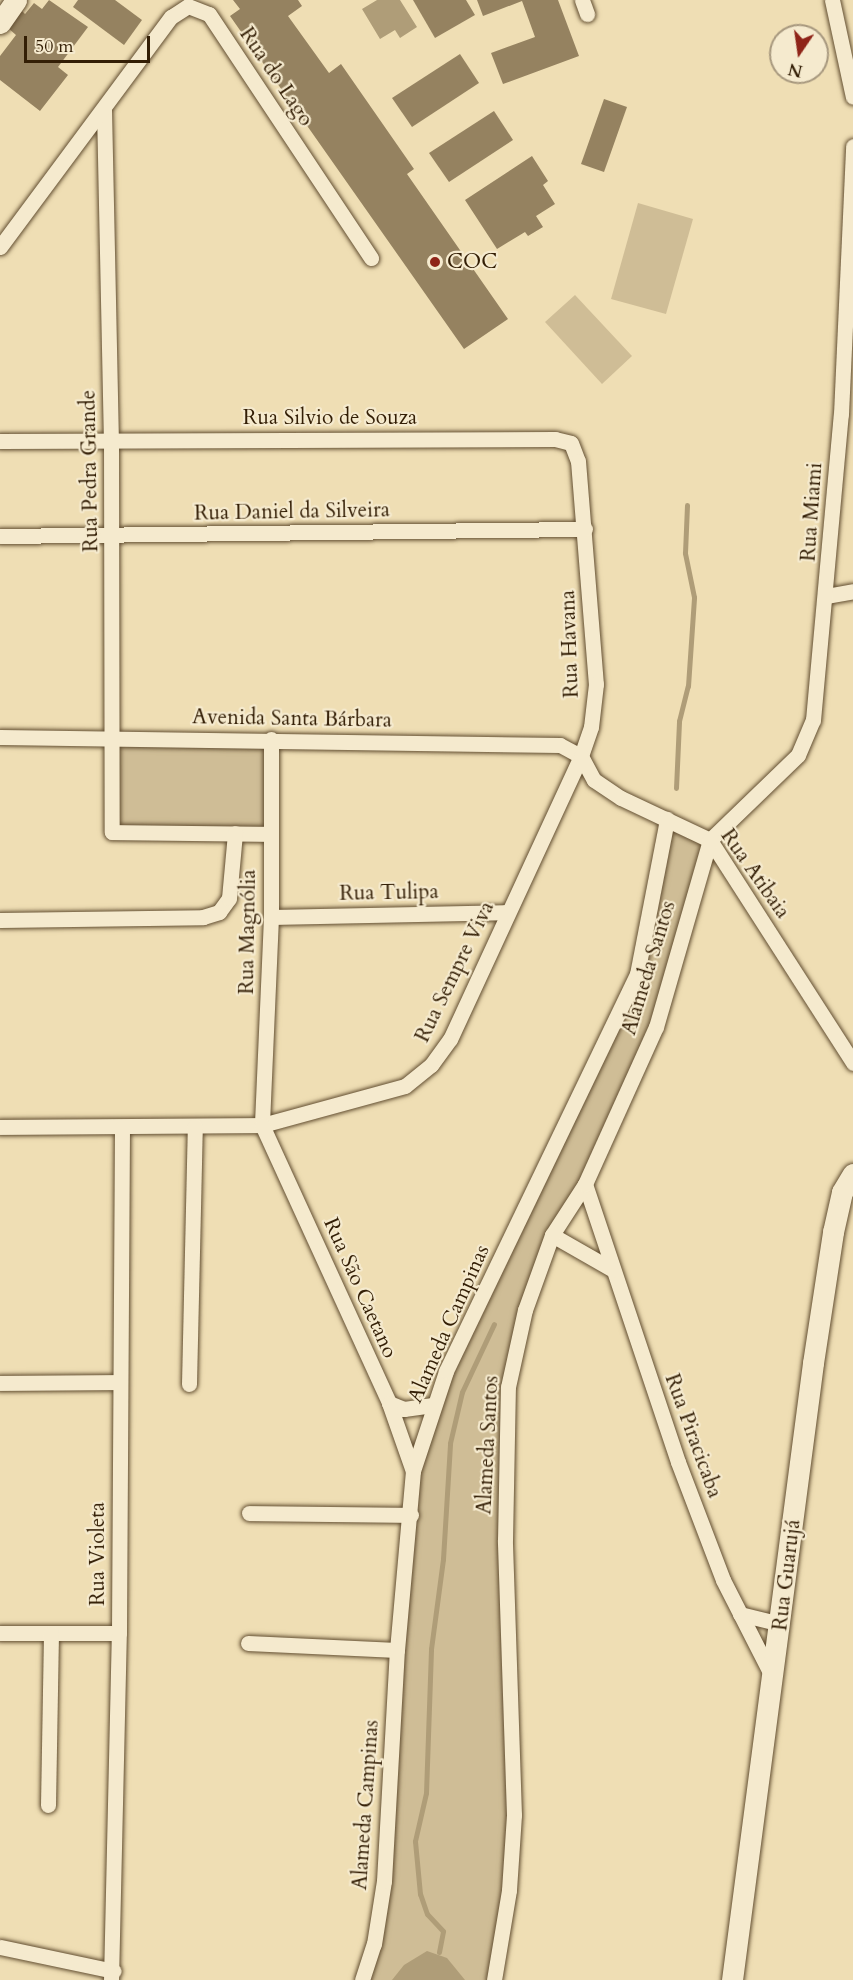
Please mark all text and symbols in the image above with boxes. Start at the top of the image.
street label: Rua do Lago [234,23,318,131]
scale bar [27,24,153,62]
north arrow [769,24,829,84]
text: 50 m [35,34,74,59]
text: N [786,57,805,82]
place label: COC [447,249,497,275]
marker: COC [428,255,442,269]
street label: Rua Pedra Grande [76,390,104,552]
street label: Rua Silvio de Souza [243,405,417,431]
street label: Rua Miami [796,462,828,562]
street label: Rua Daniel da Silveira [194,498,390,526]
street label: Rua Havana [556,590,584,698]
street label: Avenida Santa Bárbara [192,705,392,733]
street label: Rua Atibaia [715,824,795,924]
street label: Rua Magnólia [234,869,262,995]
street label: Rua Tulipa [339,880,439,906]
street label: Rua Sempre Viva [410,897,500,1047]
street label: Alameda Santos [617,898,681,1038]
street label: Rua São Caetano [318,1214,402,1362]
street label: Alameda Campinas [403,1241,495,1407]
street label: Rua Piracicaba [659,1370,727,1502]
street label: Alameda Santos [472,1375,504,1515]
street label: Rua Violeta [85,1502,111,1606]
street label: Rua Guarujá [768,1518,806,1632]
street label: Alameda Campinas [347,1719,385,1891]

